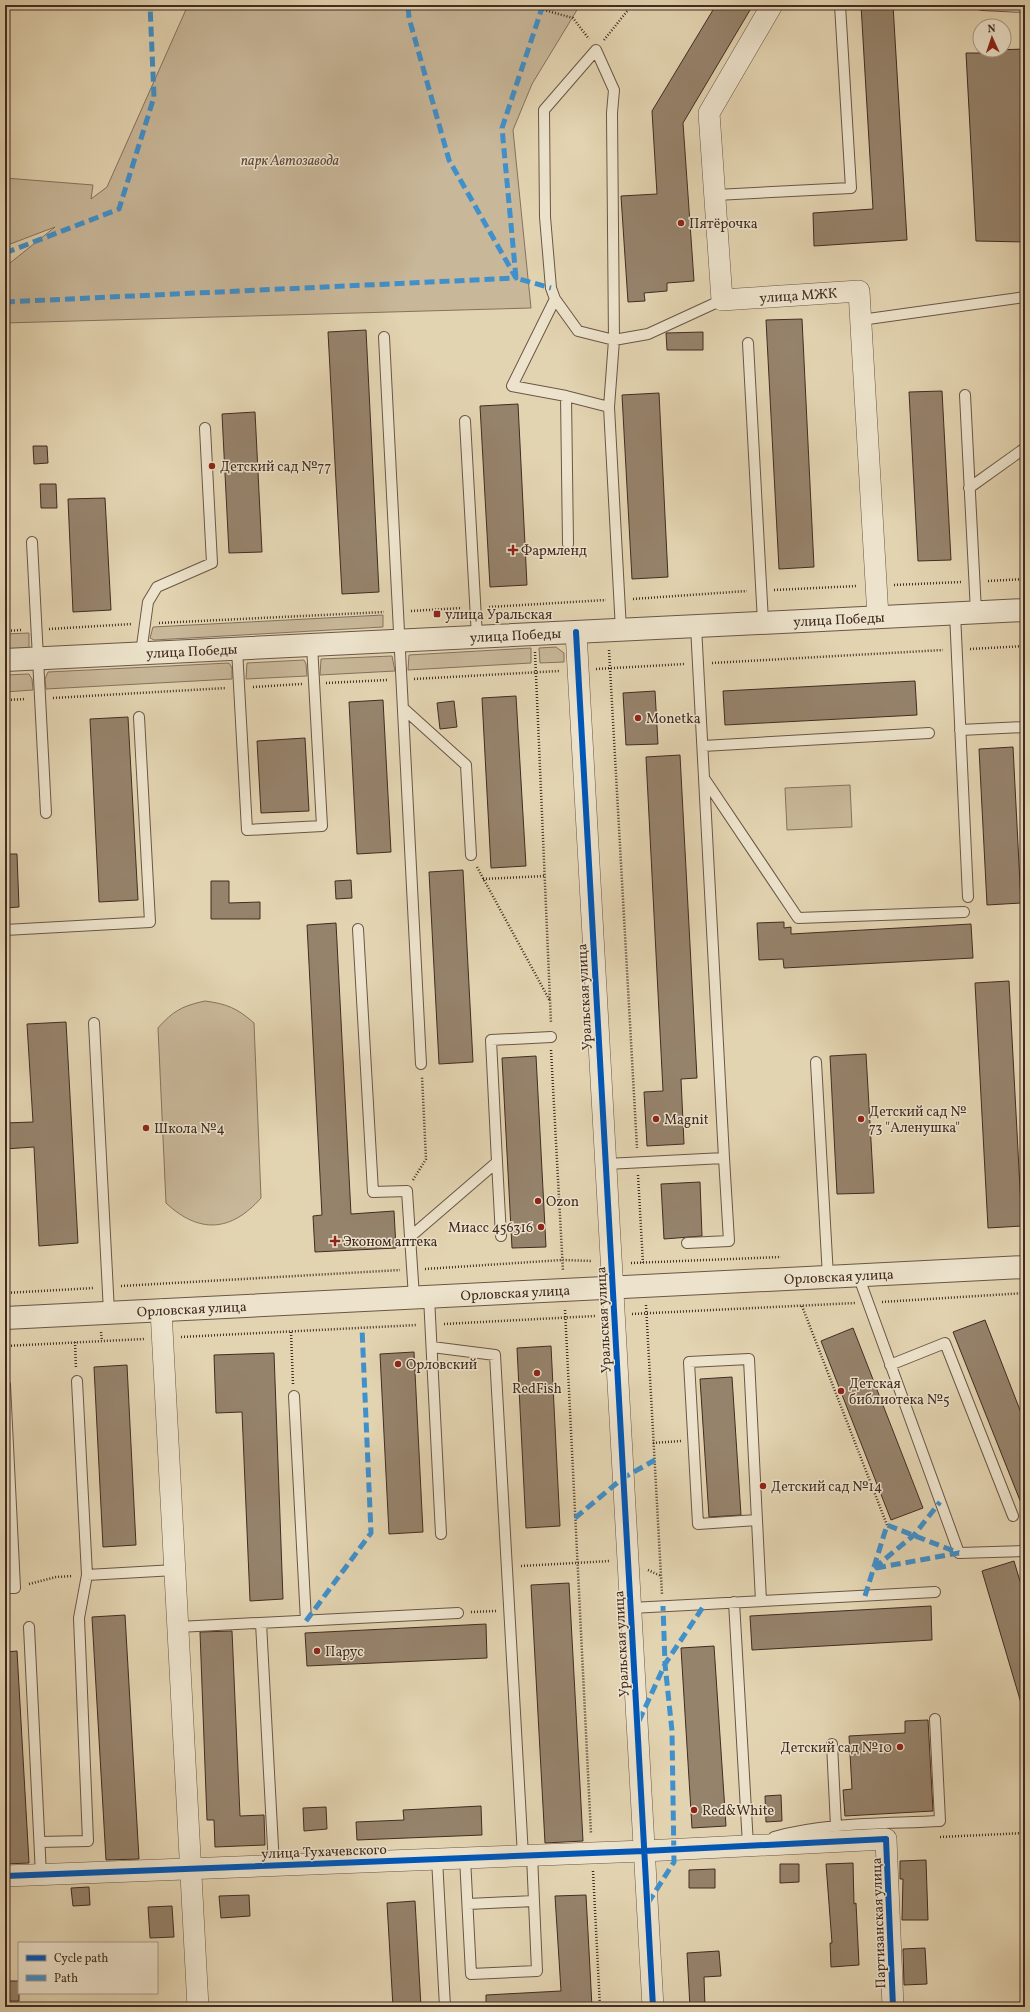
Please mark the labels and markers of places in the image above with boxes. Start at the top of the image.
place label: Пятёрочка [689,215,758,234]
marker: Пятёрочка [676,218,686,228]
place label: Детский сад №77 [220,458,331,477]
marker: Детский сад №77 [207,461,217,471]
place label: Фармленд [521,542,587,561]
marker: Фармленд [508,545,518,555]
place label: улица Уральская [445,606,552,625]
marker: улица Уральская [432,609,442,619]
place label: Monetka [646,710,701,729]
marker: Monetka [633,713,643,723]
place label: Детский сад № 73 "Аленушка" [869,1103,967,1138]
place label: Magnit [664,1111,709,1130]
marker: Magnit [651,1114,661,1124]
marker: Детский сад № 73 "Аленушка" [856,1114,866,1124]
place label: Школа №4 [154,1120,225,1139]
marker: Школа №4 [141,1123,151,1133]
place label: Ozon [546,1193,579,1212]
marker: Ozon [533,1196,543,1206]
place label: Миасс 456316 [448,1219,533,1238]
marker: Миасс 456316 [536,1222,546,1232]
place label: Эконом аптека [343,1233,438,1252]
marker: Эконом аптека [330,1236,340,1246]
place label: Орловский [406,1356,478,1375]
marker: Орловский [393,1359,403,1369]
marker: RedFish [532,1368,542,1378]
place label: Детская библиотека №5 [849,1375,950,1410]
place label: RedFish [512,1380,562,1399]
marker: Детская библиотека №5 [836,1386,846,1396]
place label: Детский сад №14 [771,1478,882,1497]
marker: Детский сад №14 [758,1481,768,1491]
place label: Парус [325,1643,364,1662]
marker: Парус [312,1646,322,1656]
place label: Детский сад №10 [781,1739,892,1758]
marker: Детский сад №10 [895,1742,905,1752]
place label: Red&White [702,1802,774,1821]
marker: Red&White [689,1805,699,1815]

